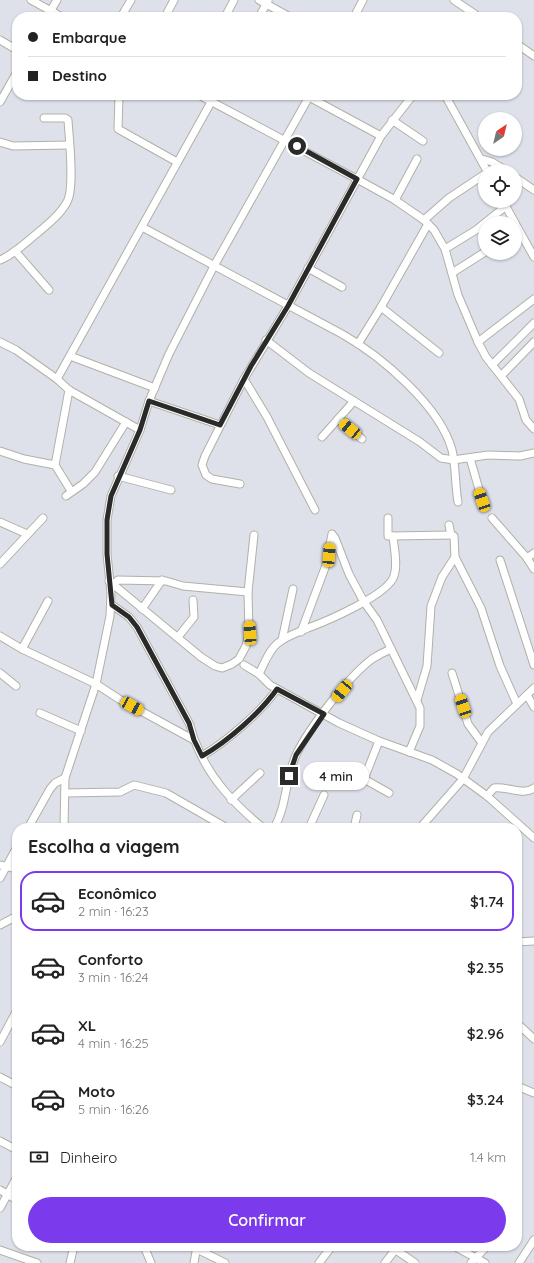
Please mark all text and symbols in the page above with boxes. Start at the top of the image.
text: Embarque [52,28,127,47]
text: Destino [52,66,107,85]
north arrow [478,112,522,156]
map controls [478,112,522,260]
route start [288,137,306,155]
button: locate [478,164,522,208]
button: layers [478,216,522,260]
car [337,417,363,441]
car [472,487,492,513]
car [322,543,336,567]
car [243,621,257,645]
car [330,678,354,704]
car [454,693,472,719]
car [119,695,145,717]
callout: 4 min [303,762,369,790]
route end [280,767,298,785]
text: 4 min [319,768,353,784]
text: Escolha a viagem [28,835,180,858]
icon: car [30,883,66,919]
text: Econômico [78,884,157,903]
text: $1.74 [470,892,504,911]
text: 2 min · 16:23 [78,903,149,919]
icon: car [30,949,66,985]
text: Conforto [78,950,143,969]
text: $2.35 [467,958,504,977]
text: 3 min · 16:24 [78,969,148,985]
icon: car [30,1015,66,1051]
text: XL [78,1016,96,1035]
text: $2.96 [467,1024,504,1043]
text: 4 min · 16:25 [78,1035,149,1051]
icon: car [30,1081,66,1117]
text: Moto [78,1082,115,1101]
text: $3.24 [467,1090,504,1109]
text: 5 min · 16:26 [78,1101,149,1117]
icon: cash [28,1146,50,1168]
text: Dinheiro [60,1148,117,1167]
text: 1.4 km [470,1149,506,1165]
button: Confirmar [28,1197,506,1243]

